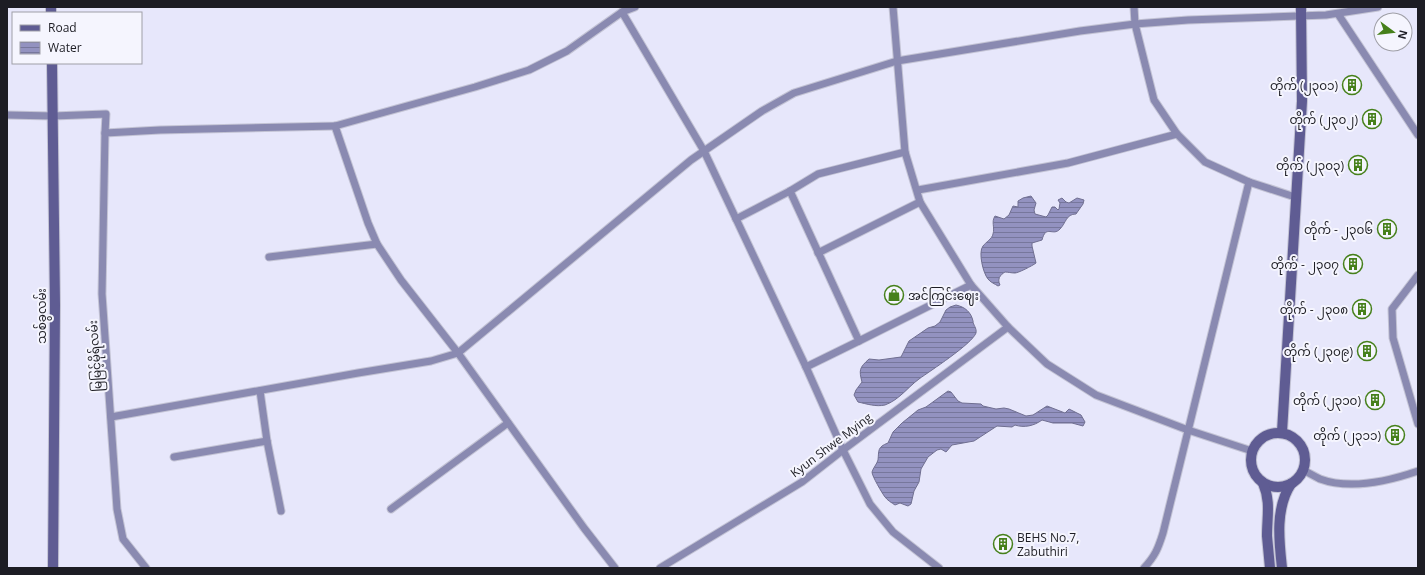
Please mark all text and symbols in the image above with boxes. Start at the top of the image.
legend [12,12,142,64]
north arrow [1373,12,1413,52]
text: Road [48,19,77,36]
text: N [1395,28,1412,41]
text: Water [48,39,82,56]
building icon: တိုက် (၂၃၀၁) [1341,74,1363,96]
place label: တိုက် (၂၃၀၁) [1270,77,1338,96]
building icon: တိုက် (၂၃၀၂) [1361,108,1383,130]
place label: တိုက် (၂၃၀၂) [1289,111,1358,130]
building icon: တိုက် (၂၃၀၃) [1347,154,1369,176]
place label: တိုက် (၂၃၀၃) [1276,157,1344,176]
building icon: တိုက် - ၂၃၀၆ [1376,218,1398,240]
place label: တိုက် - ၂၃၀၆ [1304,221,1373,240]
building icon: တိုက် - ၂၃၀၇ [1342,253,1364,275]
place label: တိုက် - ၂၃၀၇ [1271,256,1339,275]
shop icon: အင်ကြင်းဈေး [883,284,905,306]
place label: အင်ကြင်းဈေး [908,287,979,306]
street label: သစ်ခွလမ်း [33,288,52,344]
building icon: တိုက် - ၂၃၀၈ [1351,298,1373,320]
place label: တိုက် - ၂၃၀၈ [1280,301,1348,320]
street label: မြမြင့်မိုရ်လမ်း [84,320,108,392]
building icon: တိုက် (၂၃၀၉) [1356,340,1378,362]
place label: တိုက် (၂၃၀၉) [1284,343,1353,362]
building icon: တိုက် (၂၃၁၀) [1364,389,1386,411]
place label: တိုက် (၂၃၁၀) [1293,392,1361,411]
street label: Kyun Shwe Mying [787,408,876,481]
building icon: တိုက် (၂၃၁၁) [1384,424,1406,446]
place label: တိုက် (၂၃၁၁) [1313,427,1381,446]
place label: BEHS No.7, Zabuthiri [1017,529,1079,560]
building icon: BEHS No.7, Zabuthiri [992,533,1014,555]

